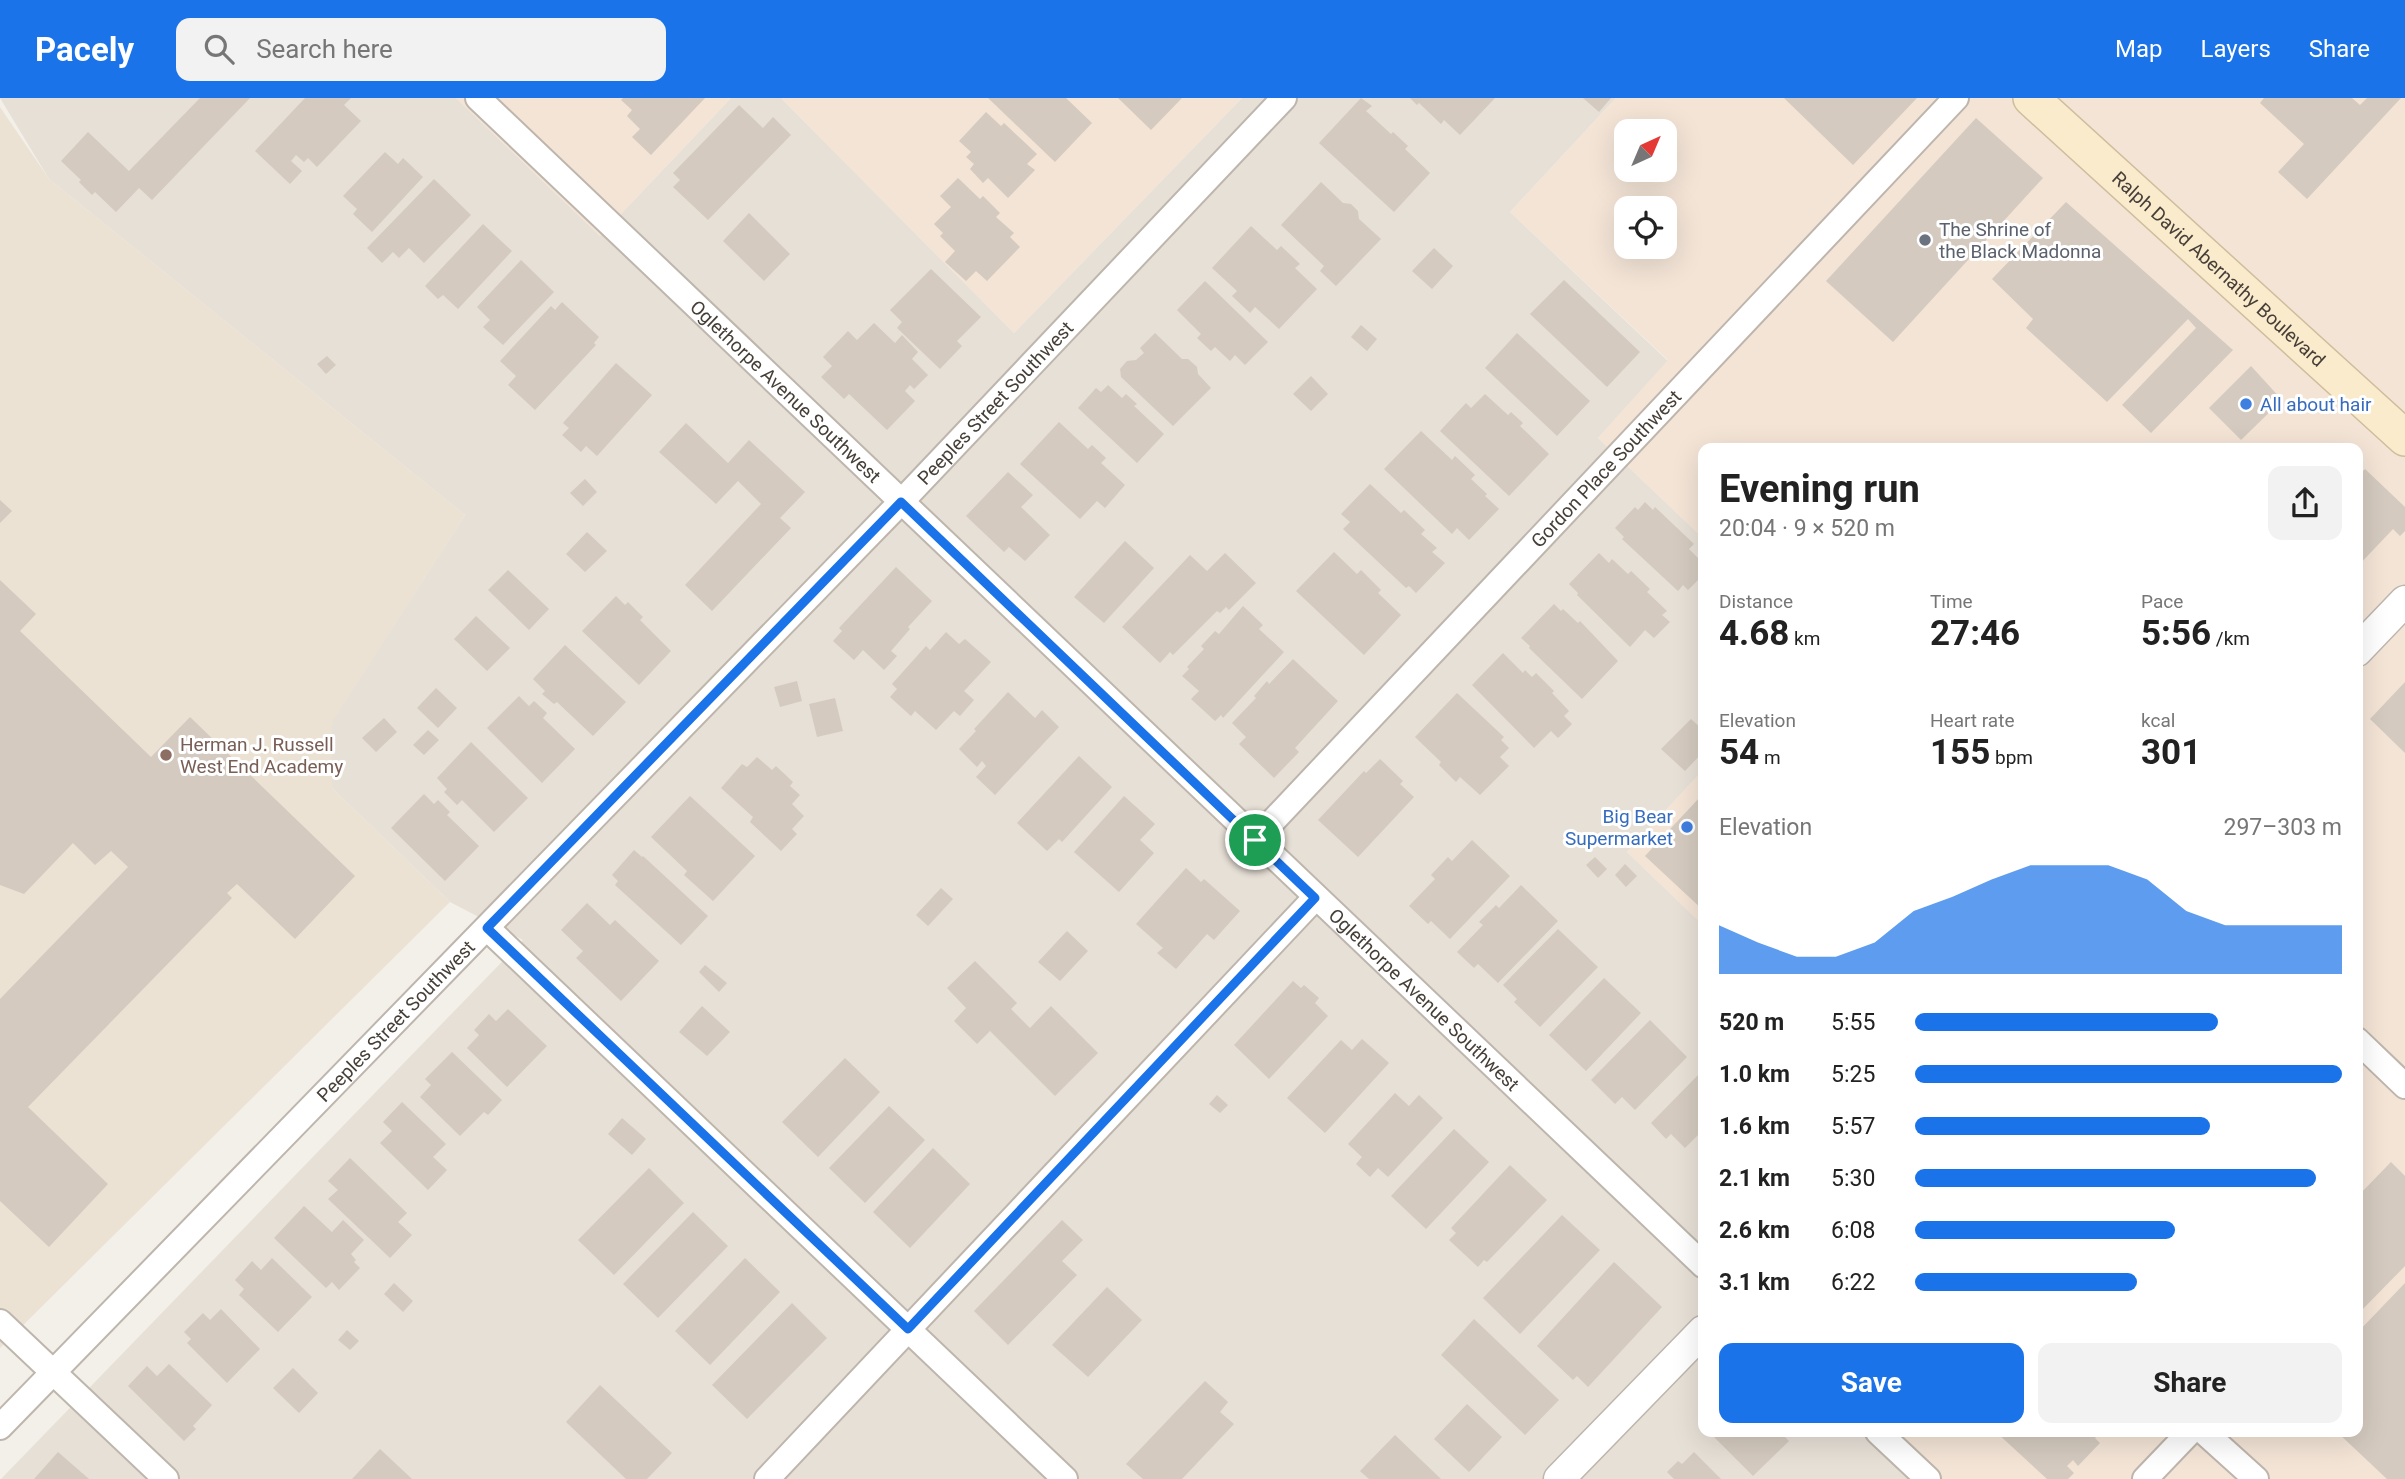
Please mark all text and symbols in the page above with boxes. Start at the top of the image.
search box [176,18,666,81]
text: Pacely [35,30,134,69]
icon: search [200,30,238,68]
text: Search here [256,34,393,64]
text: Map [2115,35,2163,63]
text: Layers [2201,35,2271,63]
text: Share [2309,35,2370,63]
north arrow [1614,119,1676,182]
map controls [1614,119,1677,259]
street label: Ralph David Abernathy Boulevard [2107,167,2330,372]
button: locate [1614,196,1677,259]
place label: The Shrine of the Black Madonna [1939,218,2101,263]
marker: The Shrine of the Black Madonna [1917,232,1933,248]
street label: Oglethorpe Avenue Southwest [685,295,885,488]
street label: Peeples Street Southwest [913,317,1078,490]
street label: Gordon Place Southwest [1526,385,1686,552]
place label: All about hair [2260,393,2372,416]
marker: All about hair [2238,396,2254,412]
button: share [2268,466,2342,540]
text: Evening run [1719,467,1920,511]
text: 20:04 · 9 × 520 m [1719,515,1895,542]
text: Distance [1719,590,1793,613]
text: Time [1930,590,1973,613]
text: Pace [2141,590,2183,613]
text: 4.68 [1719,613,1789,654]
text: 27:46 [1930,613,2020,654]
text: 5:56 [2141,613,2211,654]
text: km [1789,627,1820,650]
text: /km [2211,627,2250,650]
text: Elevation [1719,709,1796,732]
text: Heart rate [1930,709,2015,732]
text: kcal [2141,709,2175,732]
text: 54 [1719,732,1759,773]
text: 155 [1930,732,1990,773]
text: 301 [2141,732,2201,773]
place label: Herman J. Russell West End Academy [180,733,343,778]
text: m [1759,746,1781,769]
text: bpm [1990,746,2033,769]
marker: Herman J. Russell West End Academy [158,747,174,763]
place label: Big Bear Supermarket [1565,805,1674,850]
pin [1225,810,1285,870]
text: Elevation [1719,814,1812,841]
text: 297–303 m [2223,814,2342,841]
marker: Big Bear Supermarket [1679,819,1695,835]
icon: arrive [1236,821,1274,859]
street label: Oglethorpe Avenue Southwest [1324,904,1524,1096]
street label: Peeples Street Southwest [312,936,480,1107]
text: 520 m [1719,1009,1784,1036]
text: 5:55 [1831,1009,1875,1036]
text: 1.0 km [1719,1061,1790,1088]
text: 5:25 [1831,1061,1875,1088]
text: 1.6 km [1719,1113,1790,1140]
text: 5:57 [1831,1113,1875,1140]
text: 2.1 km [1719,1165,1790,1192]
text: 5:30 [1831,1165,1875,1192]
text: 2.6 km [1719,1217,1790,1244]
text: 6:08 [1831,1217,1875,1244]
text: 3.1 km [1719,1269,1790,1296]
text: 6:22 [1831,1269,1875,1296]
button: Save [1719,1343,2024,1423]
button: Share [2038,1343,2342,1423]

